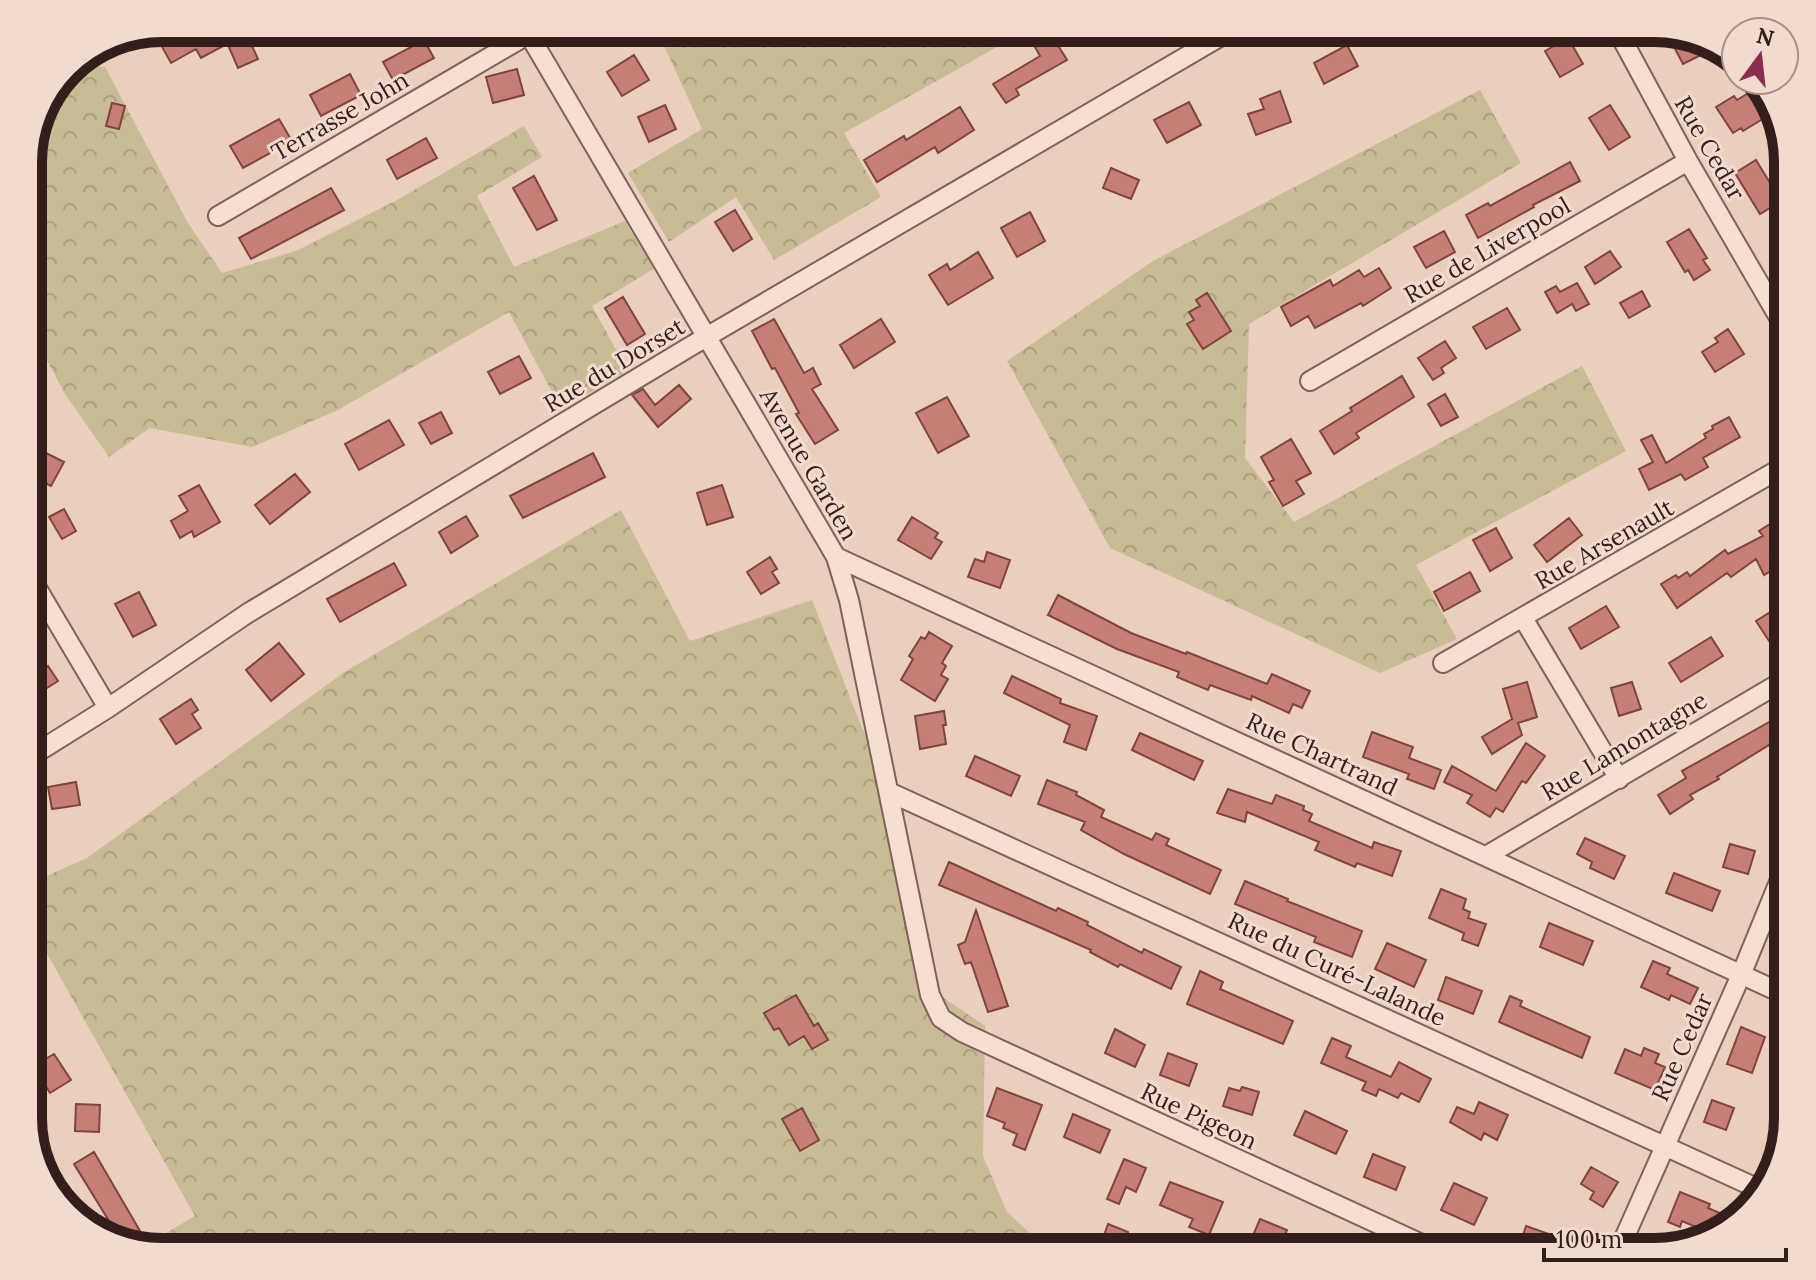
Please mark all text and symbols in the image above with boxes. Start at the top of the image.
north arrow [1720,16,1800,96]
text: N [1753,21,1777,52]
street label: Terrasse John [266,64,414,168]
street label: Rue Cedar [1668,90,1753,206]
street label: Rue de Liverpool [1398,190,1576,310]
street label: Rue du Dorset [538,310,691,419]
street label: Avenue Garden [752,382,865,546]
street label: Rue Arsenault [1529,491,1680,596]
street label: Rue Lamontagne [1535,684,1713,808]
street label: Rue Chartrand [1241,705,1403,803]
street label: Rue du Curé-Lalande [1223,905,1451,1033]
street label: Rue Cedar [1644,987,1720,1106]
street label: Rue Pigeon [1136,1076,1262,1156]
scale bar [1544,1212,1786,1262]
text: 100 m [1556,1224,1622,1255]

